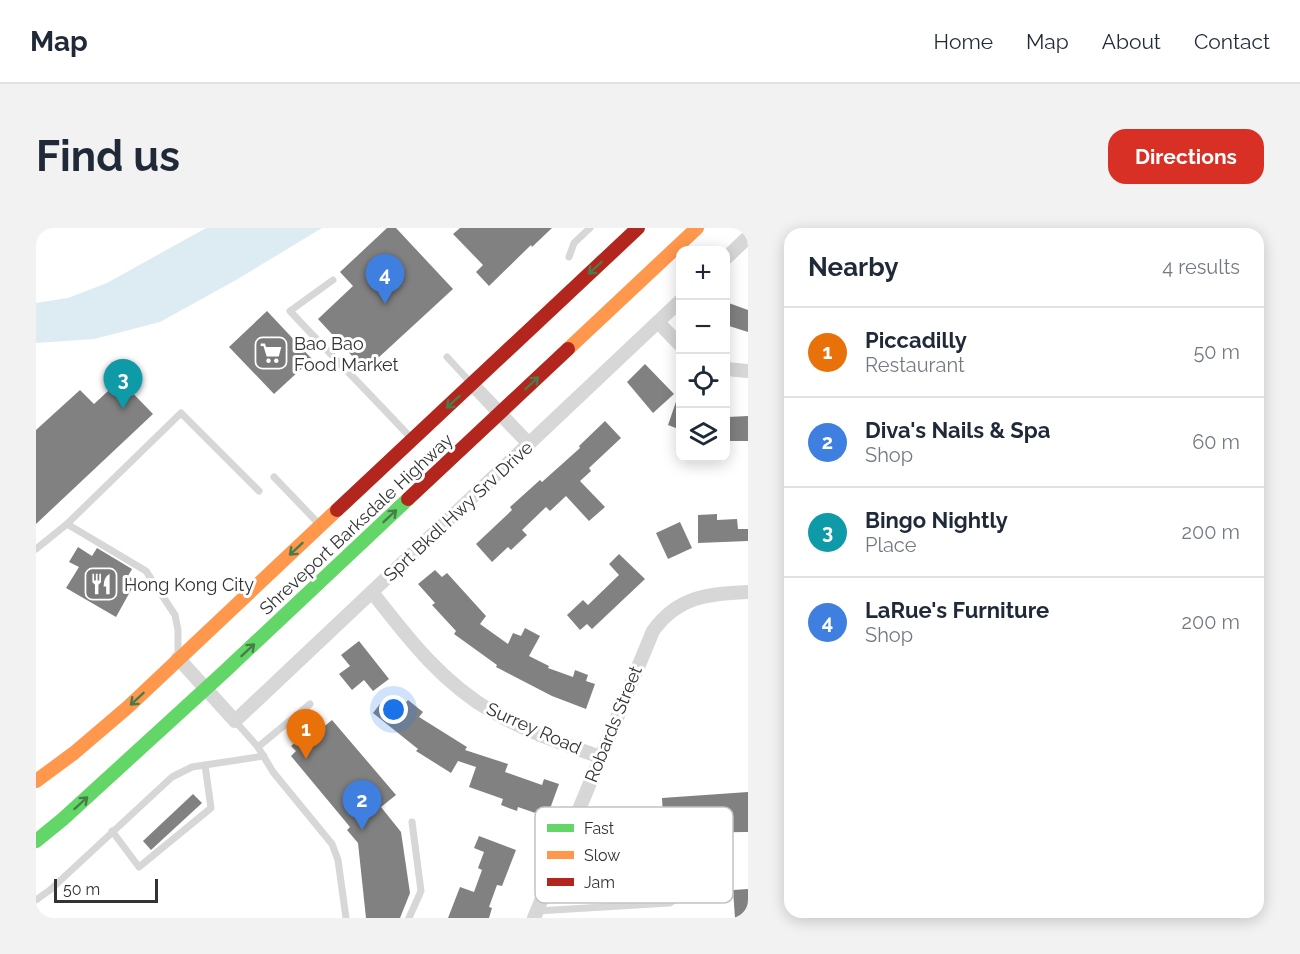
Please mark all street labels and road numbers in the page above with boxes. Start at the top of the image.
street label: Shreveport Barksdale Highway [255,429,457,619]
street label: Sprt Bkdl Hwy Srv Drive [379,436,537,585]
street label: Robards Street [580,663,646,785]
street label: Surrey Road [483,698,585,758]

